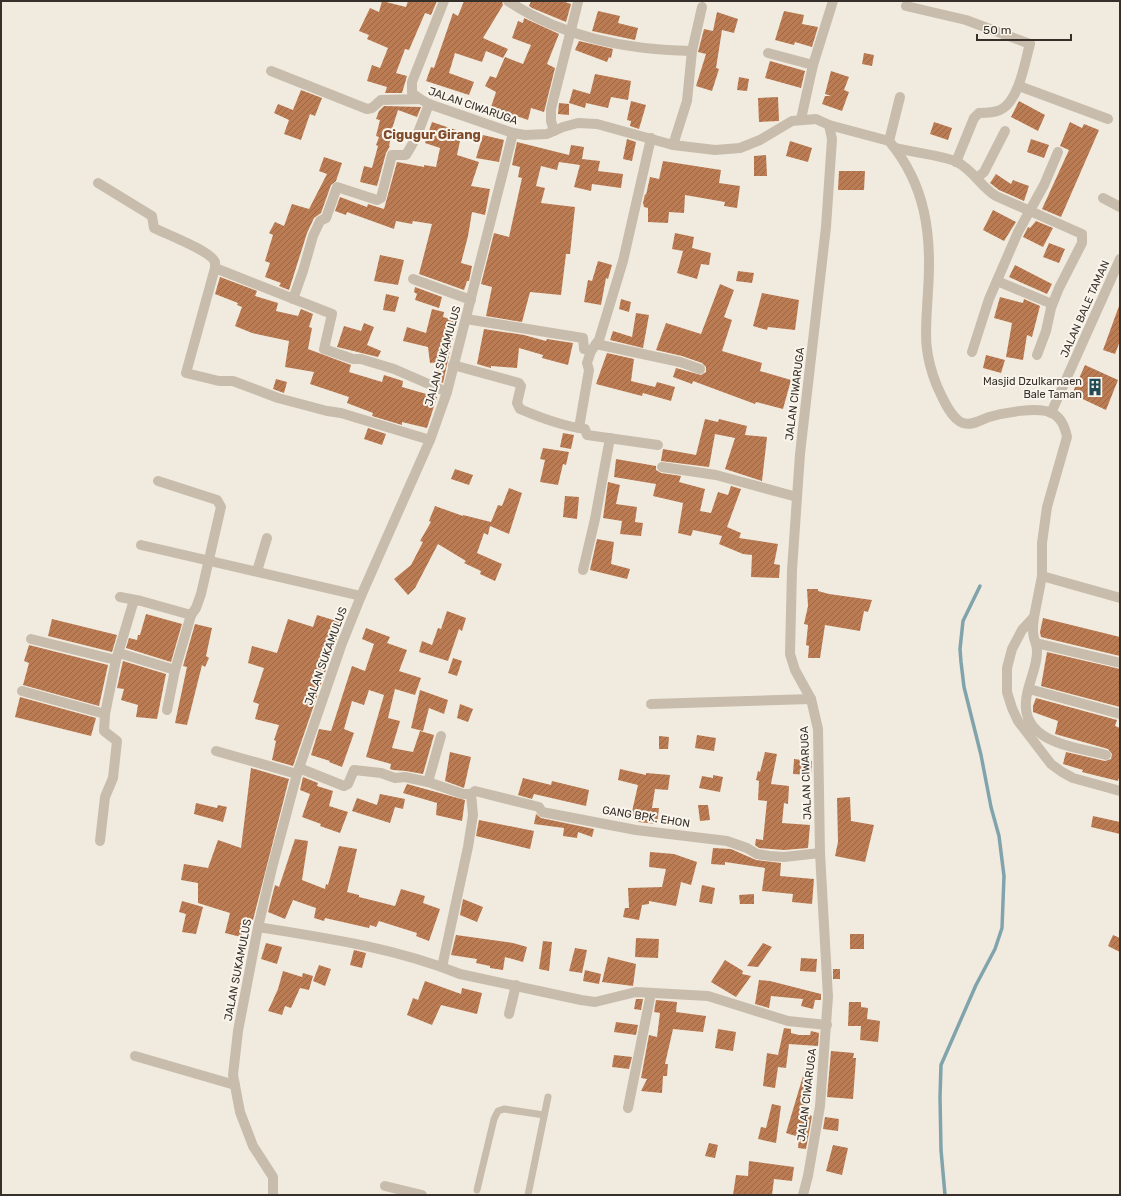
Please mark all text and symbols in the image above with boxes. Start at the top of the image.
scale bar [977,16,1071,42]
text: 50 m [983,23,1011,37]
street label: JALAN CIWARUGA [426,85,520,128]
district label: Cigugur Girang [383,127,481,142]
street label: JALAN BALE TAMAN [1058,259,1112,359]
street label: JALAN SUKAMULUS [422,304,464,408]
street label: JALAN CIWARUGA [783,346,807,441]
place label: Masjid Dzulkarnaen Bale Taman [983,375,1082,401]
building icon: Masjid Dzulkarnaen Bale Taman [1085,377,1105,397]
street label: JALAN SUKAMULUS [302,605,350,707]
street label: JALAN CIWARUGA [798,725,814,820]
street label: GANG BPK. EHON [601,804,691,830]
street label: JALAN SUKAMULUS [222,918,254,1022]
street label: JALAN CIWARUGA [795,1047,819,1142]

